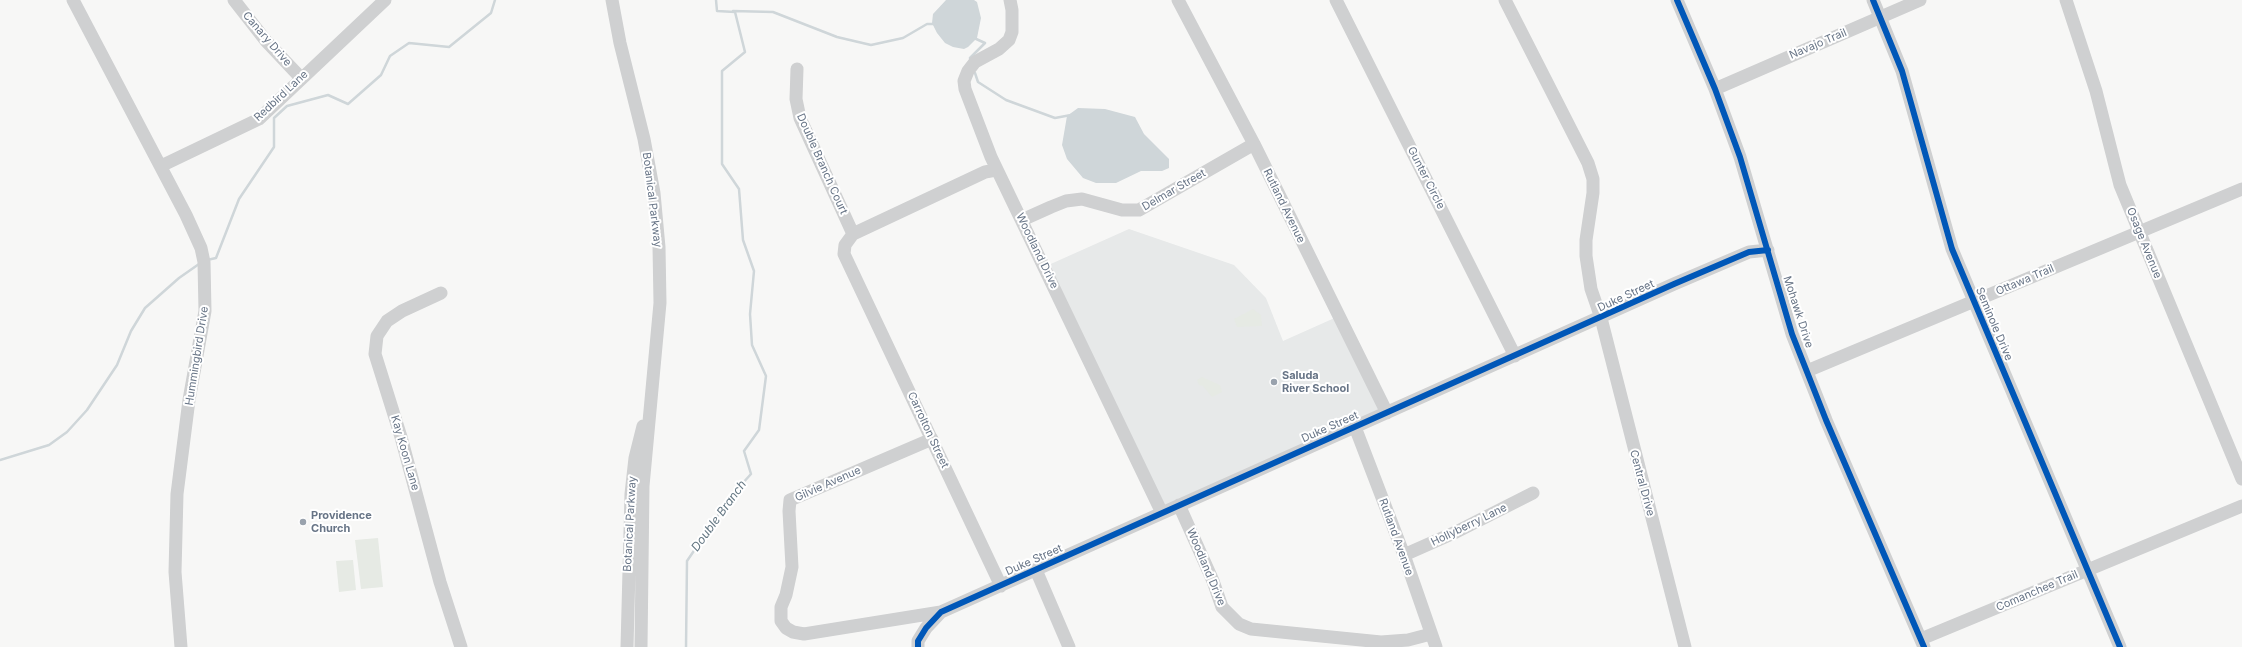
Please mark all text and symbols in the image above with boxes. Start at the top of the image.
street label: Canary Drive [240,9,294,69]
street label: Navajo Trail [1787,26,1849,62]
street label: Redbird Lane [251,68,311,124]
street label: Double Branch Court [794,112,850,216]
street label: Gunter Circle [1405,145,1447,211]
street label: Botanical Parkway [640,152,664,248]
street label: Delmar Street [1140,167,1208,213]
street label: Rutland Avenue [1260,167,1308,245]
street label: Osage Avenue [2124,206,2164,280]
street label: Woodland Drive [1013,211,1061,291]
street label: Ottawa Trail [1994,262,2056,298]
street label: Mohawk Drive [1780,274,1816,350]
street label: Duke Street [1596,277,1656,315]
street label: Seminole Drive [1973,285,2015,363]
street label: Hummingbird Drive [183,305,211,407]
place label: Saluda River School [1282,369,1349,395]
marker: Saluda River School [1269,377,1279,387]
street label: Carrolton Street [905,390,951,470]
street label: Duke Street [1300,409,1360,445]
street label: Kay Koon Lane [388,414,422,492]
street label: Central Drive [1627,448,1657,518]
street label: Gilvie Avenue [793,464,863,504]
street label: Botanical Parkway [621,476,639,572]
water label: Double Branch [688,478,750,554]
street label: Rutland Avenue [1376,497,1416,577]
street label: Hollyberry Lane [1429,501,1509,549]
place label: Providence Church [311,509,372,535]
marker: Providence Church [298,517,308,527]
street label: Woodland Drive [1184,526,1228,608]
street label: Duke Street [1004,542,1064,578]
street label: Comanchee Trail [1994,568,2080,614]

